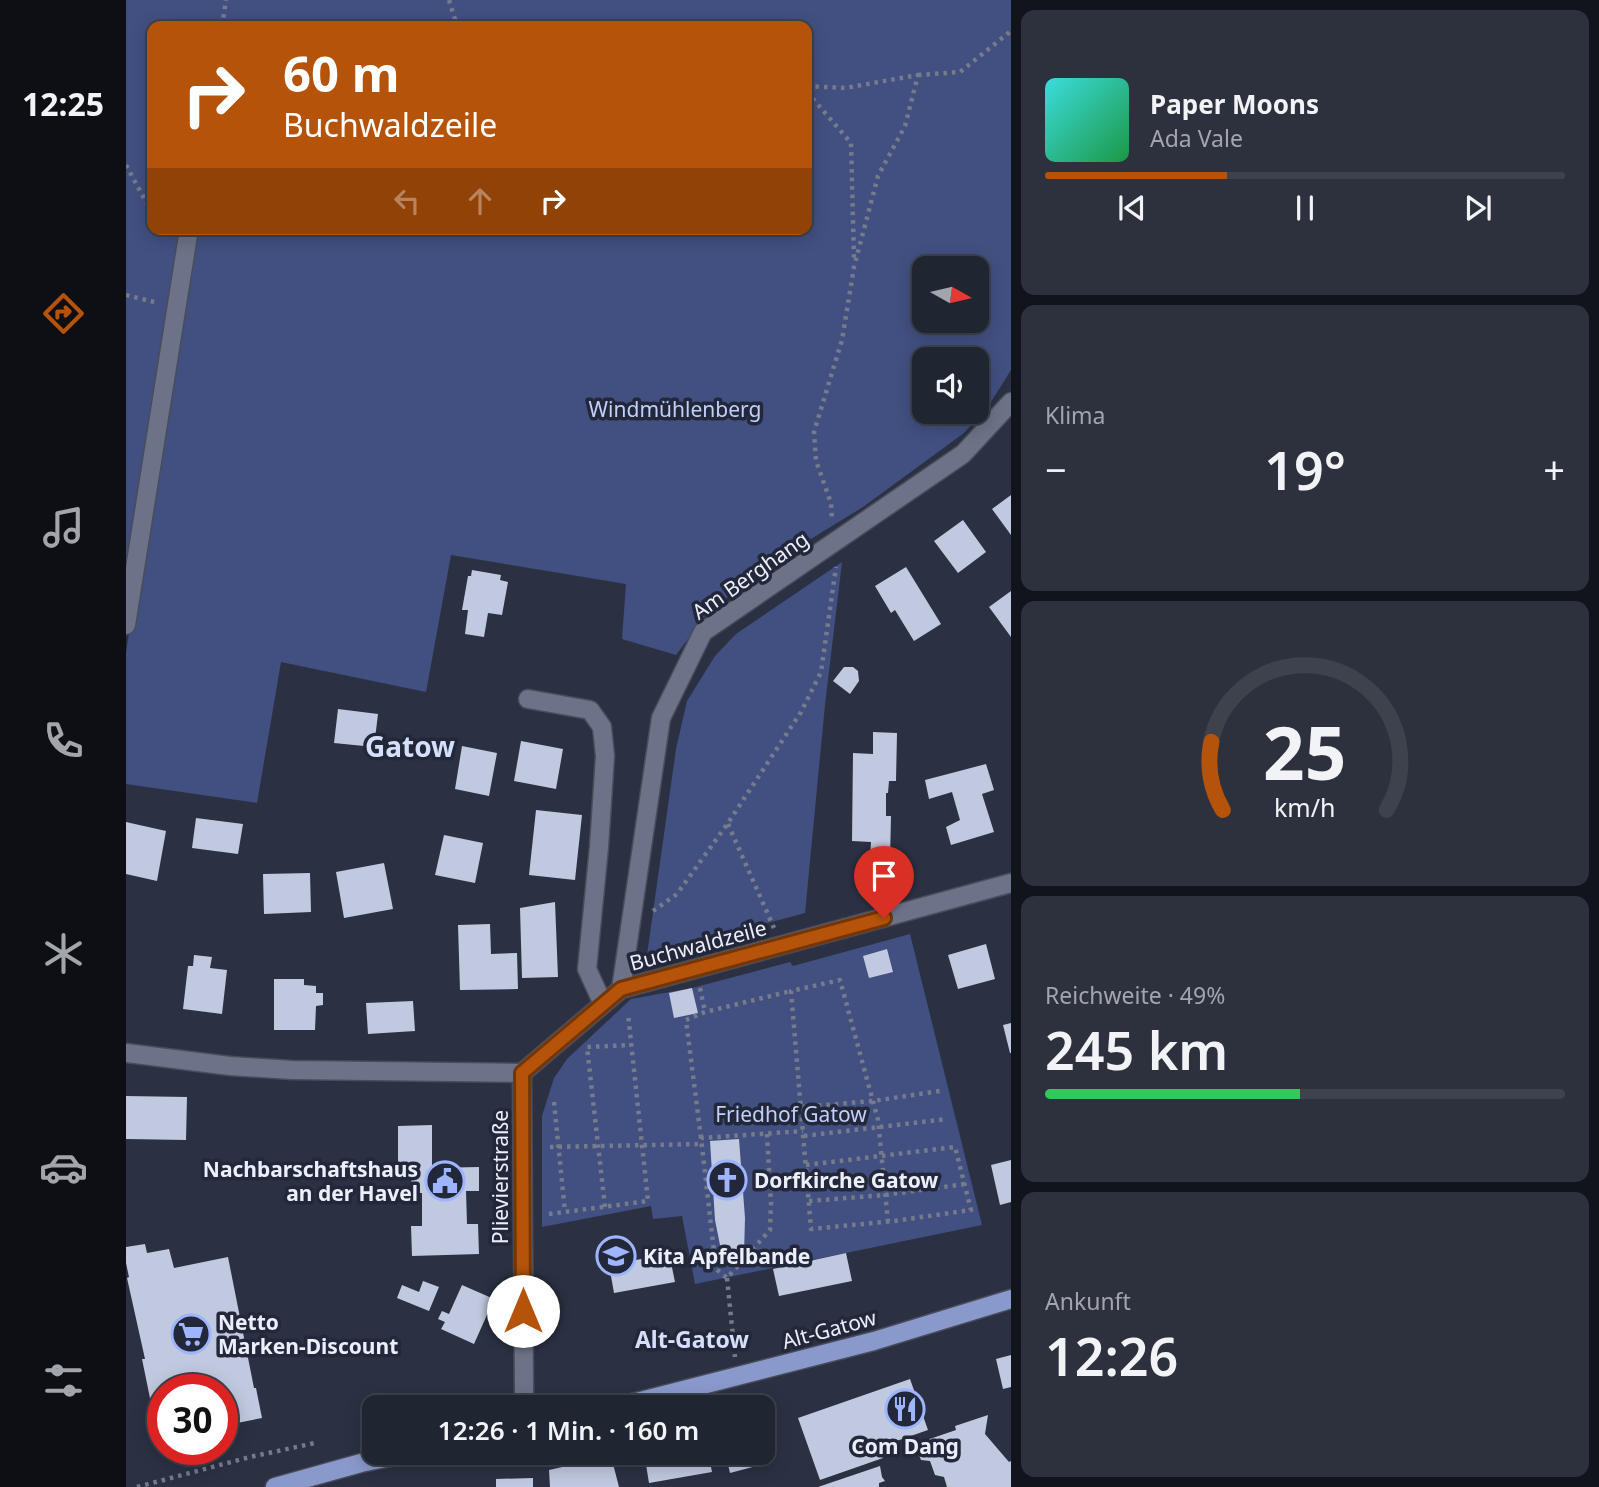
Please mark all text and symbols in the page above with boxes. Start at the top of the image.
text: 60 m [283,40,400,106]
icon: right [168,49,259,140]
text: 12:25 [22,82,104,125]
text: Paper Moons [1150,86,1319,122]
text: Buchwaldzeile [283,103,497,146]
text: Ada Vale [1150,122,1243,154]
icon: left [388,182,426,220]
icon: ahead [461,182,499,220]
icon: right [534,182,572,220]
icon: previous [1113,189,1151,227]
icon: pause [1286,189,1324,227]
icon: next [1459,189,1497,227]
north arrow [912,256,989,332]
map controls [912,256,989,424]
icon: directions [39,289,88,338]
button: sound [912,347,989,424]
park label: Windmühlenberg [589,395,761,423]
text: Klima [1045,399,1106,431]
text: 19° [1264,434,1346,505]
text: − [1045,443,1067,495]
text: + [1543,443,1565,495]
icon: music [39,503,88,552]
street label: Am Berghang [686,525,814,625]
text: 25 [1263,702,1347,801]
icon: phone [39,716,88,765]
district label: Gatow [365,727,455,765]
text: km/h [1274,789,1336,823]
pin [854,846,914,918]
icon: arrive [865,857,903,895]
street label: Buchwaldzeile [626,913,770,977]
icon: climate [39,929,88,978]
text: Reichweite · 49% [1045,979,1225,1011]
text: 245 km [1045,1014,1228,1085]
park label: Friedhof Gatow [715,1100,867,1128]
street label: Plievierstraße [486,1110,514,1244]
icon: car [39,1143,88,1192]
place label: Nachbarschaftshaus an der Havel [203,1155,418,1207]
church icon: Dorfkirche Gatow [706,1159,748,1201]
public building icon: Nachbarschaftshaus an der Havel [424,1160,466,1202]
place label: Dorfkirche Gatow [754,1166,938,1194]
school or university icon: Kita Apfelbande [595,1235,637,1277]
place label: Kita Apfelbande [643,1242,810,1270]
position arrow [486,1274,560,1348]
text: Ankunft [1045,1285,1131,1317]
street label: Alt-Gatow [779,1303,880,1355]
place label: Netto Marken-Discount [218,1308,398,1360]
supermarket icon: Netto Marken-Discount [170,1313,212,1355]
text: 12:26 [1045,1320,1178,1391]
district label: Alt-Gatow [635,1323,749,1355]
icon: filters [39,1356,88,1405]
speed limit sign: 30 [147,1374,238,1465]
restaurant icon: Com Dang [884,1388,926,1430]
text: 12:26 · 1 Min. · 160 m [438,1412,699,1448]
place label: Com Dang [851,1432,959,1460]

